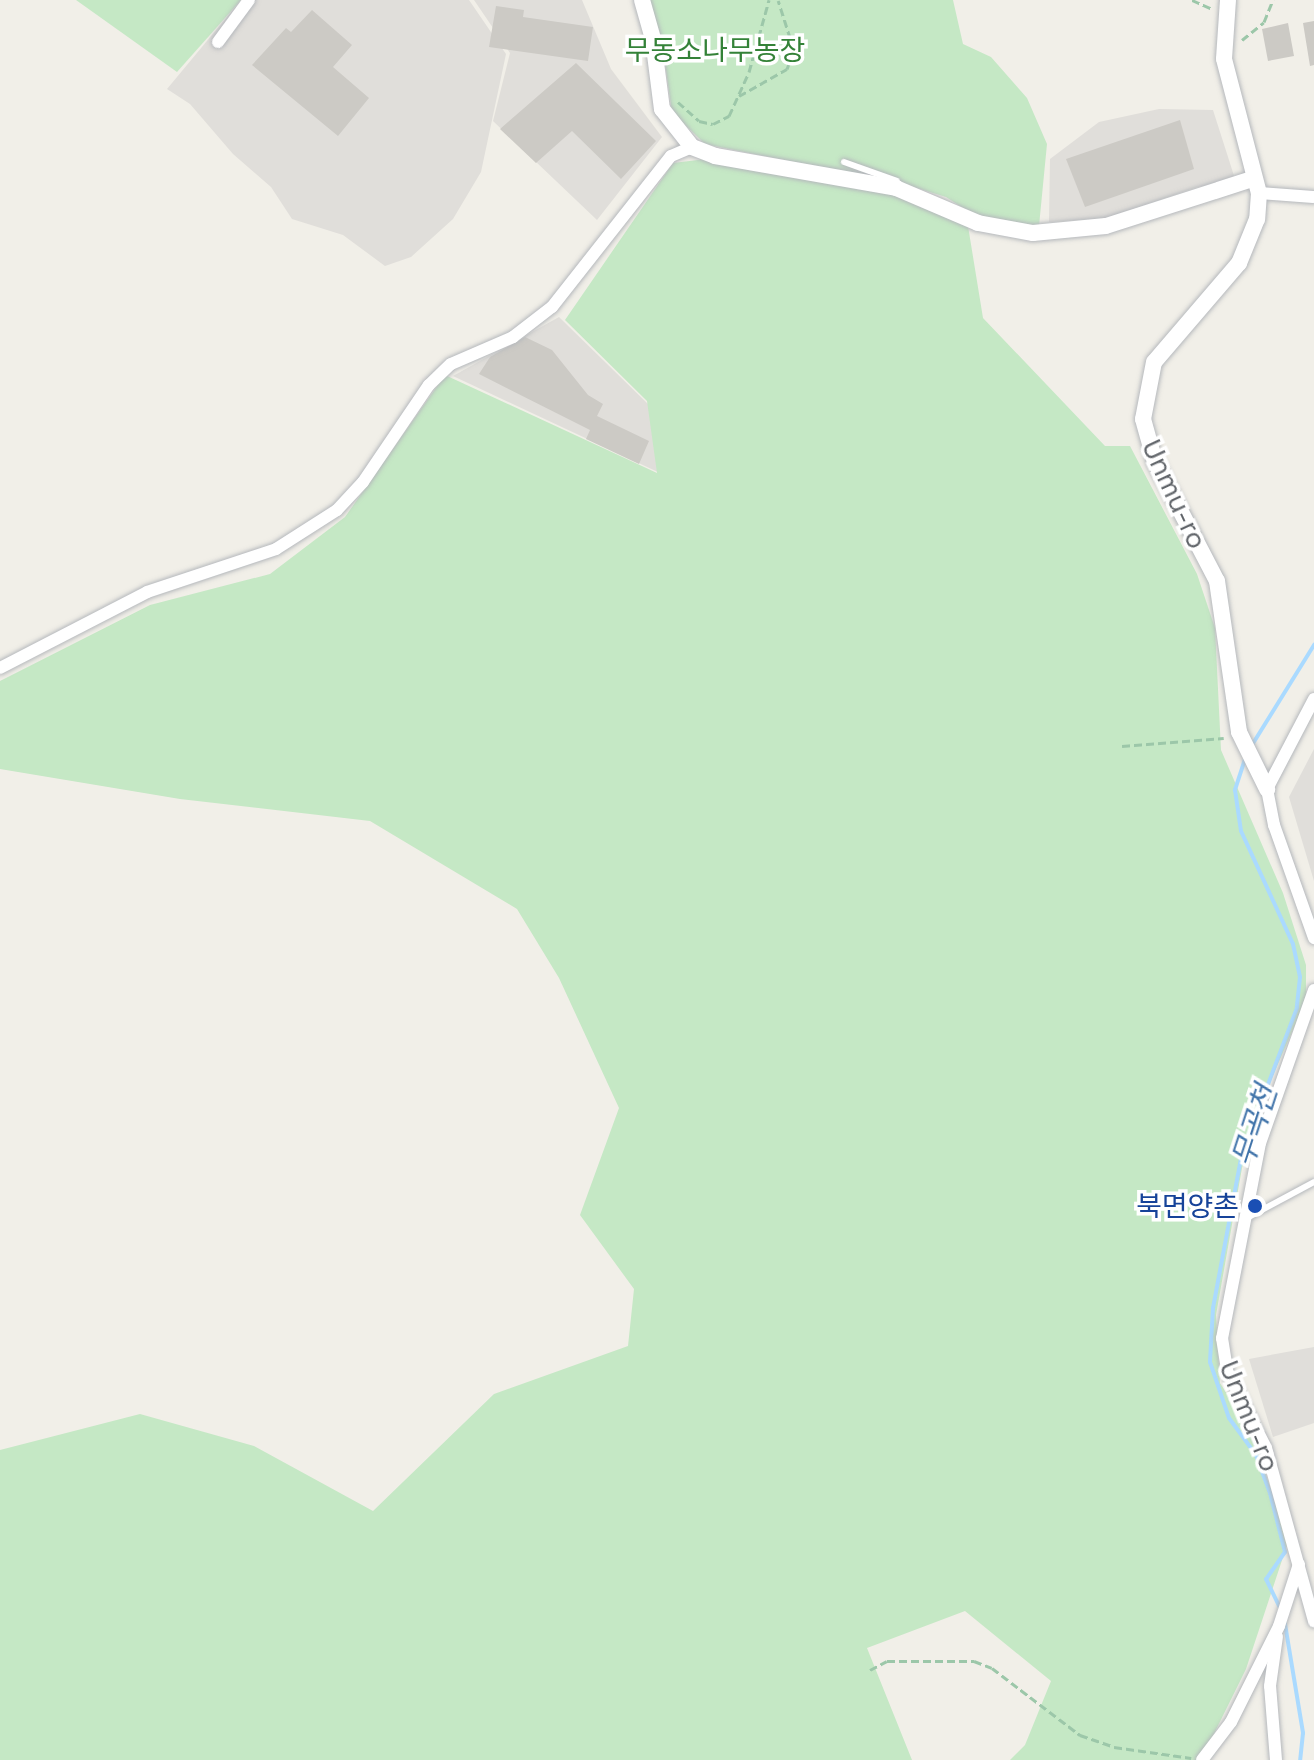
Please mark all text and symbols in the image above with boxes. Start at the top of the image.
park label: 무동소나무농장 [625,33,805,67]
street label: Unmu-ro [1135,434,1215,554]
water label: 무곡천 [1225,1081,1285,1171]
place label: 북면양촌 [1136,1189,1239,1223]
marker: 북면양촌 [1246,1197,1264,1215]
street label: Unmu-ro [1213,1356,1287,1476]

